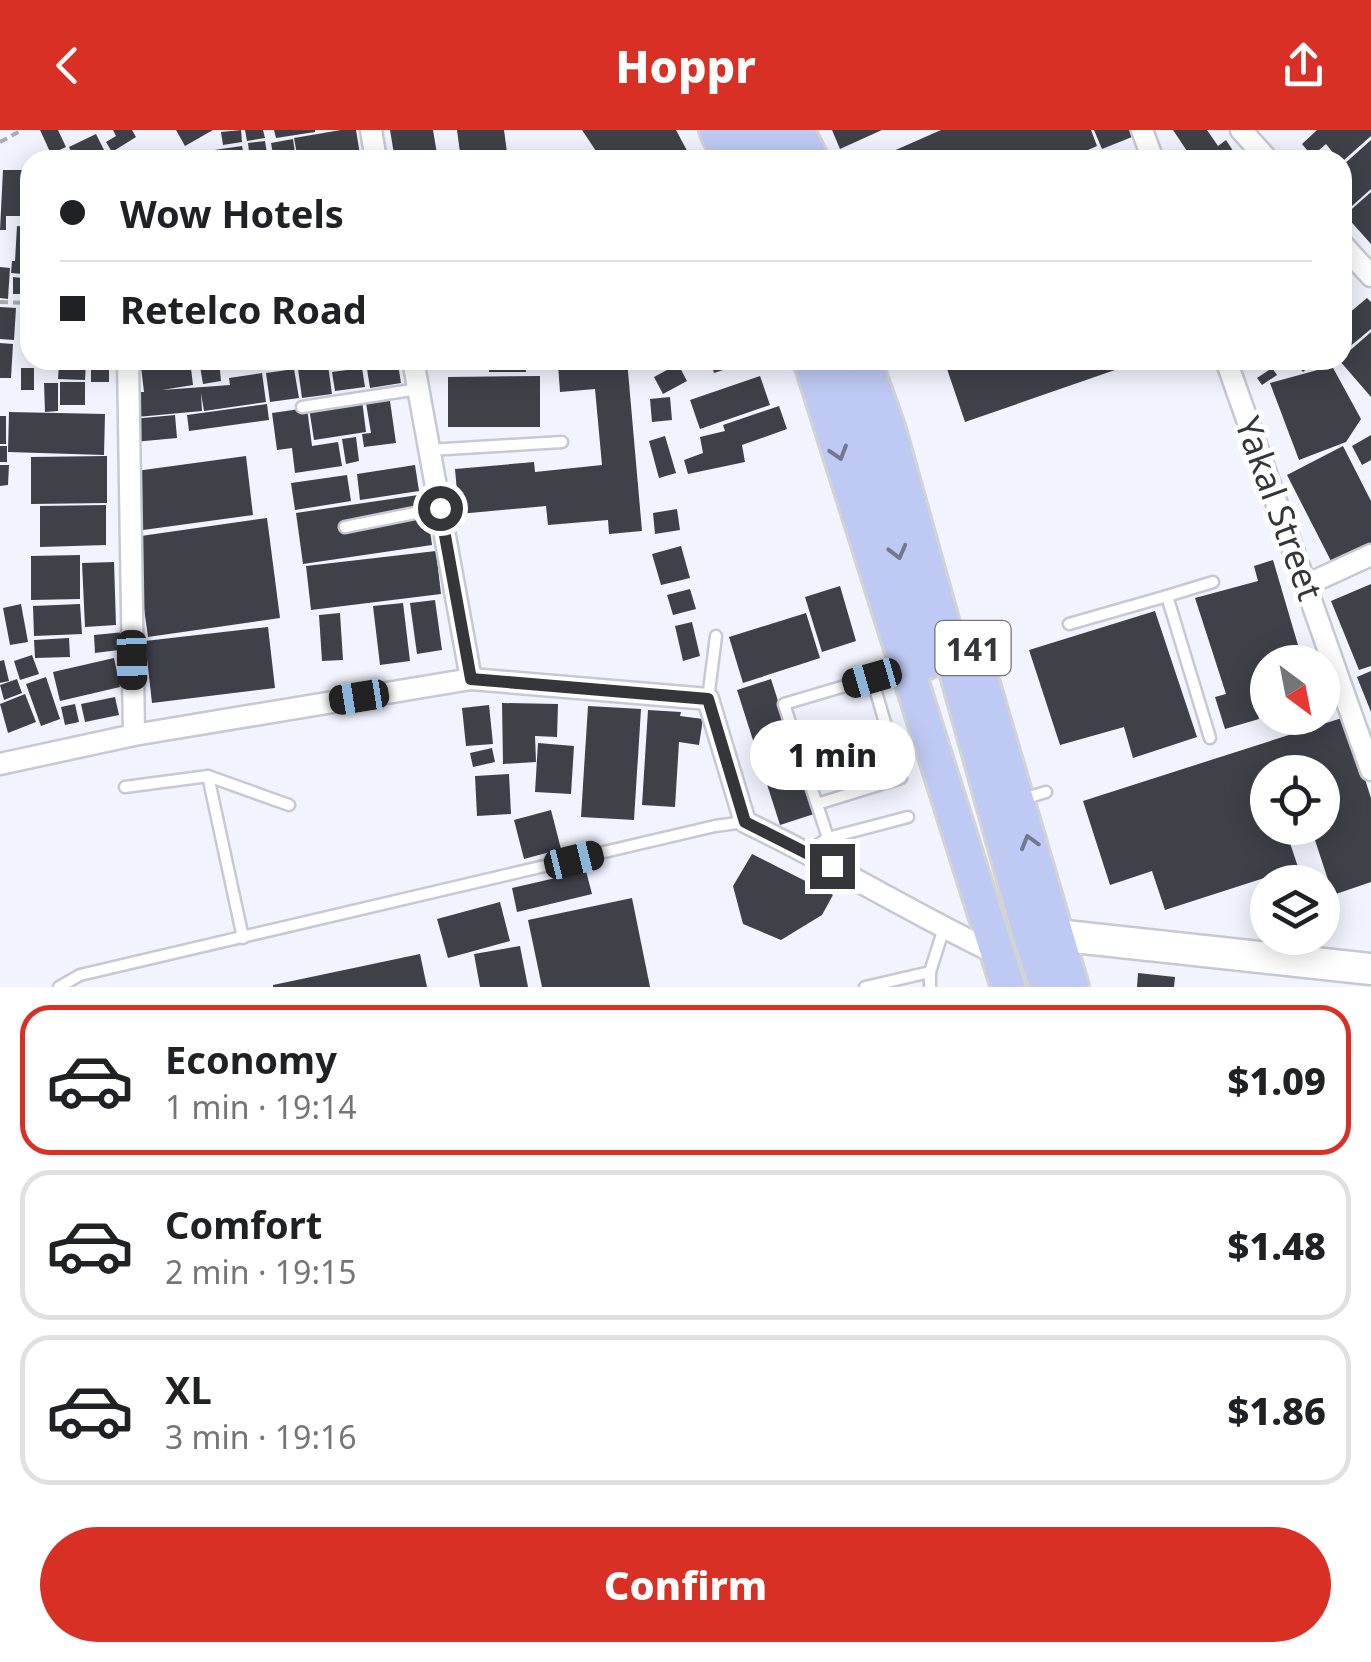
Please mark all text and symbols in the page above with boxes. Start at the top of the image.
text: Hoppr [615,35,756,96]
icon: back [40,38,95,93]
icon: share [1276,38,1331,93]
text: Wow Hotels [120,187,344,239]
text: Retelco Road [120,283,367,335]
street label: Yakal Street [1225,410,1335,606]
one-way arrow [828,444,848,461]
route start [418,486,463,531]
one-way arrow [886,543,907,560]
road number: 141 [936,621,1010,675]
car [116,630,148,690]
north arrow [1250,645,1340,735]
map controls [1250,645,1340,955]
car [839,655,905,701]
car [327,677,391,717]
callout: 1 min [750,721,914,791]
text: 1 min [788,733,877,776]
button: locate [1250,755,1340,845]
one-way arrow [1020,833,1041,851]
car [541,838,607,882]
route end [810,844,855,889]
button: layers [1250,865,1340,955]
text: Economy [165,1033,337,1085]
icon: car [45,1035,135,1125]
text: $1.09 [1227,1054,1326,1106]
text: 1 min · 19:14 [165,1085,357,1128]
text: Comfort [165,1198,322,1250]
icon: car [45,1200,135,1290]
text: $1.48 [1227,1219,1326,1271]
text: 2 min · 19:15 [165,1250,357,1293]
text: XL [165,1363,212,1415]
icon: car [45,1365,135,1455]
text: $1.86 [1227,1384,1326,1436]
text: 3 min · 19:16 [165,1415,357,1458]
button: Confirm [40,1527,1331,1642]

